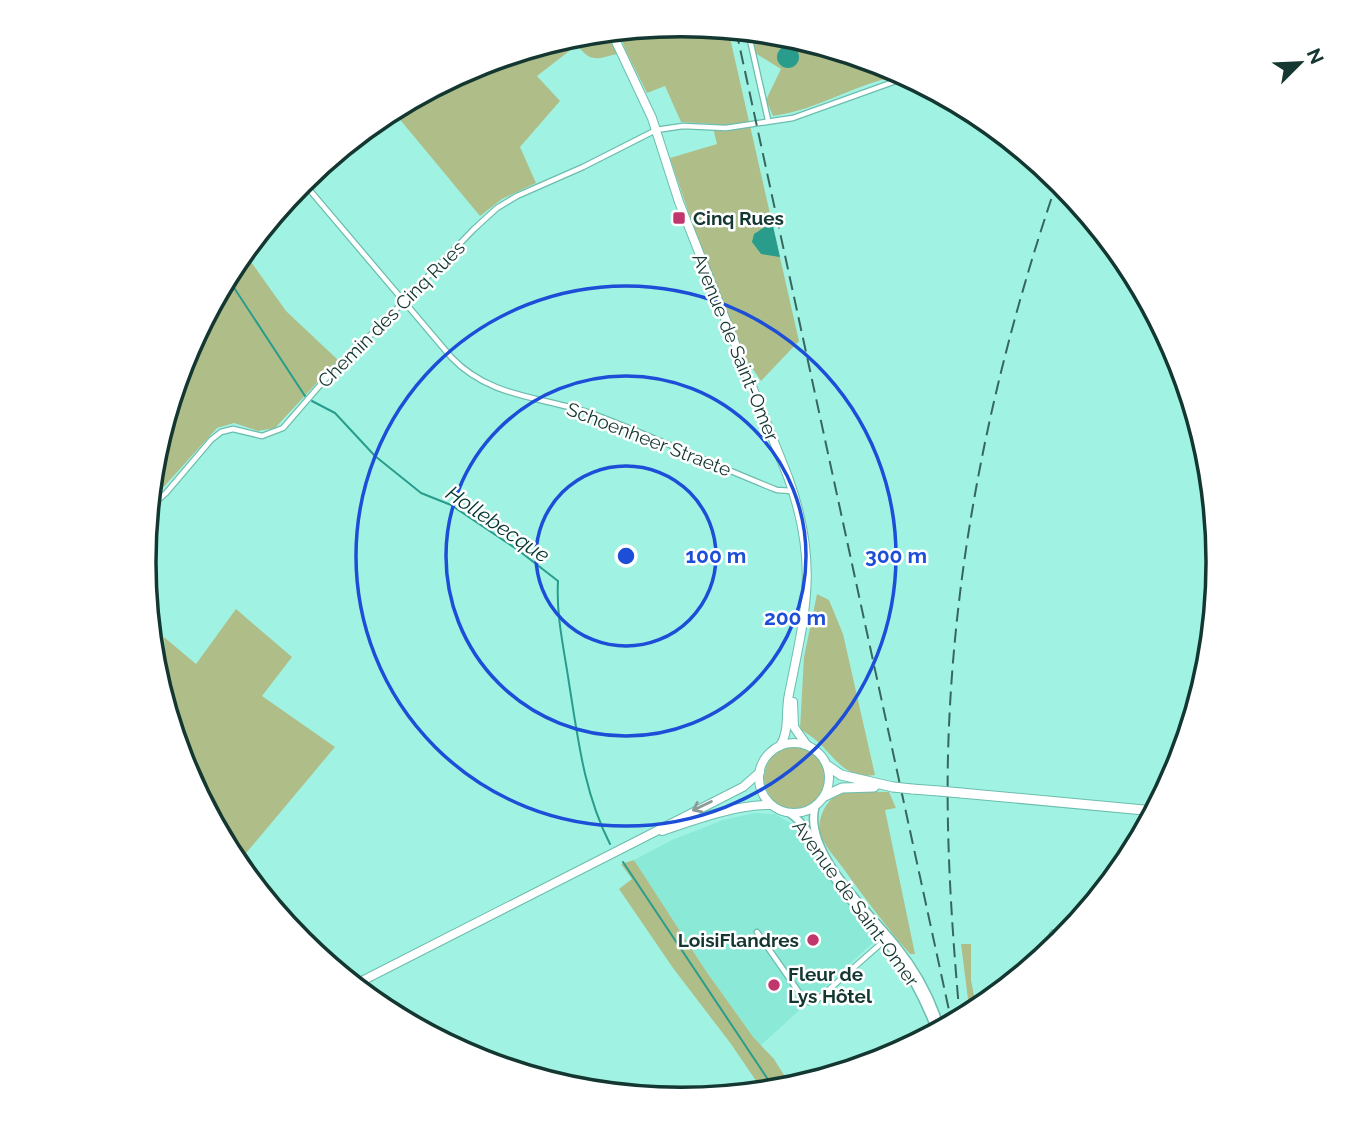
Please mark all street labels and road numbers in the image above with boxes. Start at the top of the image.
street label: Chemin des Cinq Rues [313,236,469,392]
street label: Avenue de Saint-Omer [688,250,784,444]
street label: Schoenheer Straete [564,398,734,480]
street label: Avenue de Saint-Omer [788,816,924,991]

